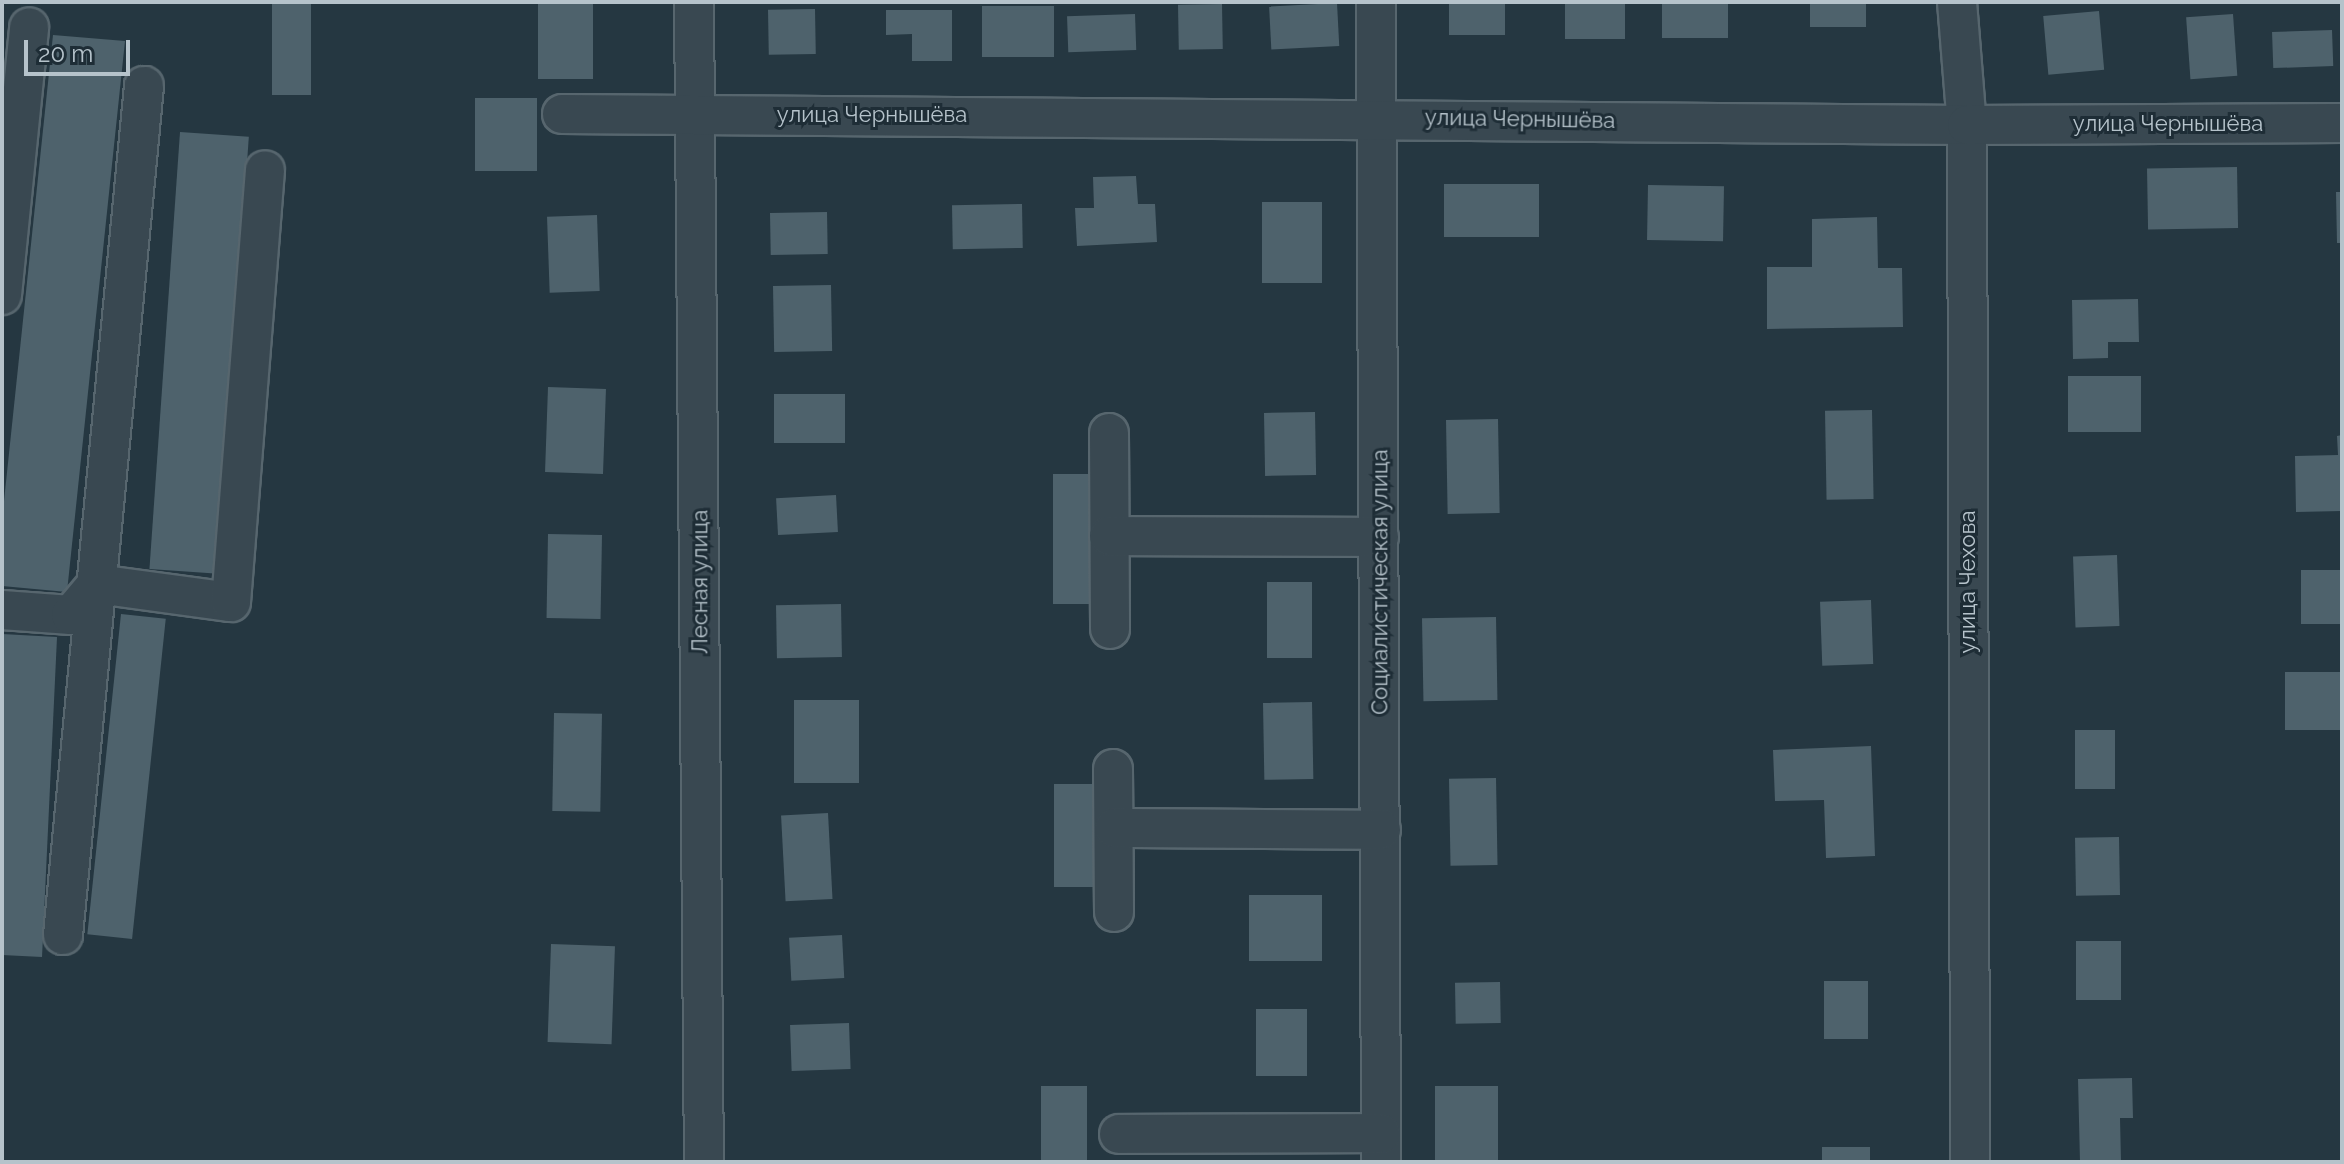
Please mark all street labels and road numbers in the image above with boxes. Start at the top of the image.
street label: улица Чернышёва [777,102,967,128]
street label: улица Чернышёва [1425,104,1615,134]
street label: улица Чернышёва [2073,111,2263,137]
street label: Социалистическая улица [1367,449,1393,715]
street label: Лесная улица [687,509,713,655]
street label: улица Чехова [1955,511,1981,653]

